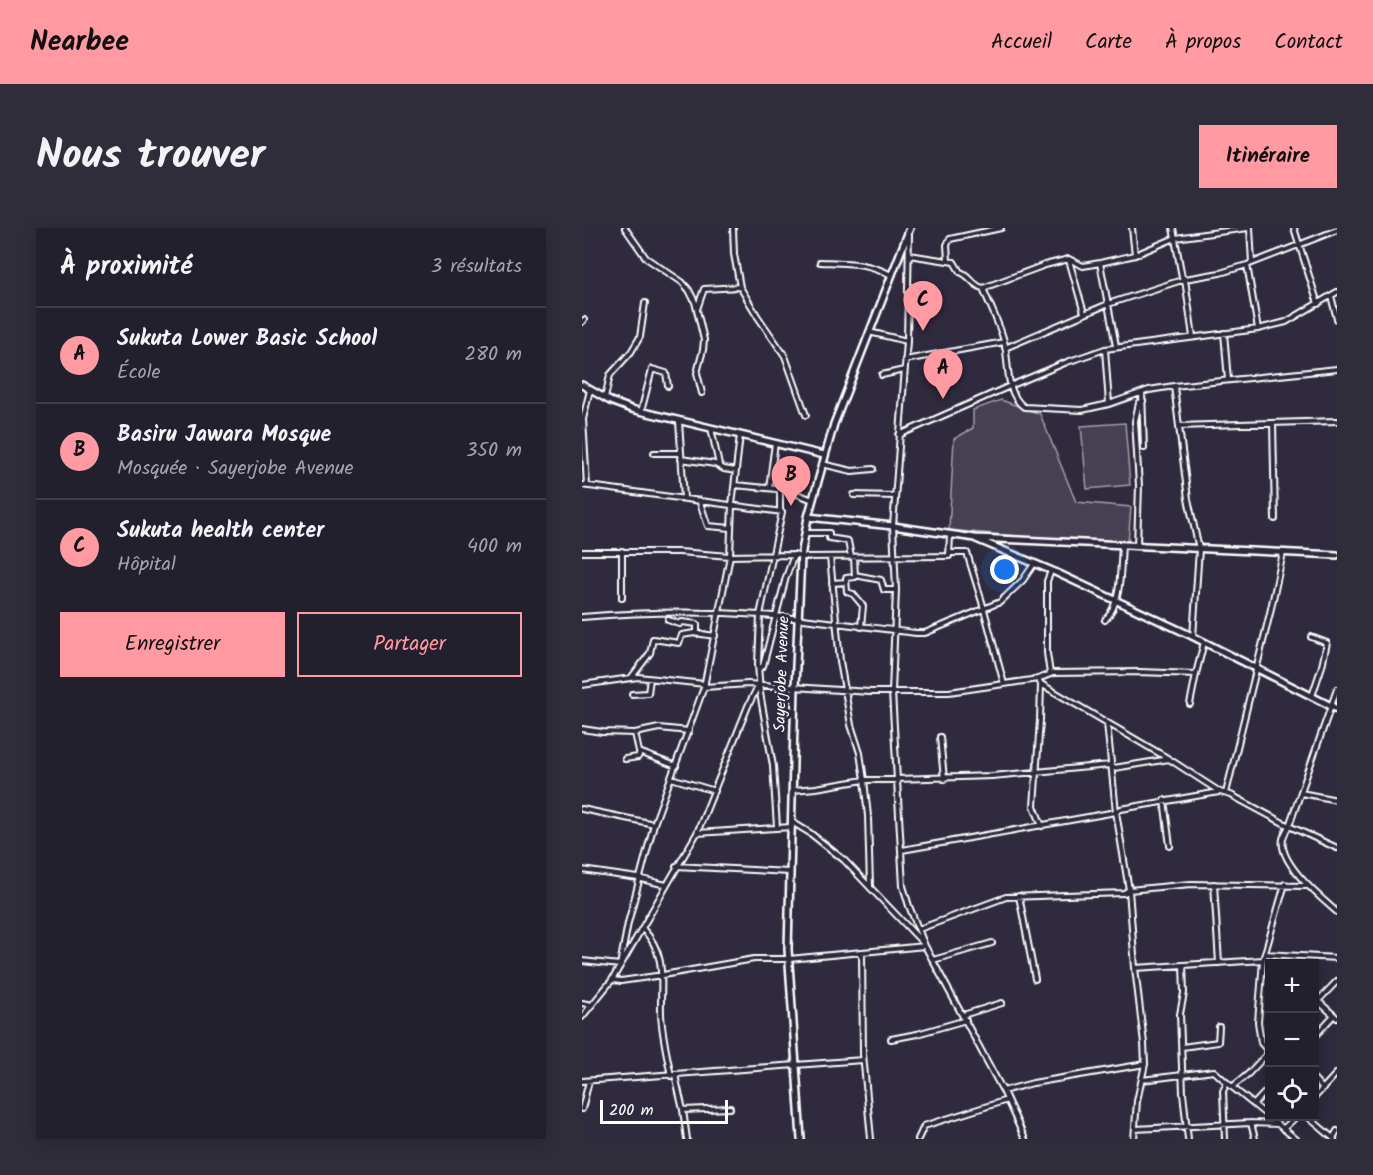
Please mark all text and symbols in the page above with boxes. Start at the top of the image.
text: Nearbee [30,20,129,65]
text: Accueil [991,26,1052,59]
text: Carte [1085,26,1132,59]
text: À propos [1165,26,1241,59]
text: Contact [1274,26,1343,59]
text: Nous trouver [36,123,265,190]
button: Itinéraire [1199,125,1337,188]
text: À proximité [60,246,192,288]
text: 3 résultats [431,251,522,283]
pin: C [904,282,942,331]
text: Sukuta Lower Basic School [117,322,377,357]
text: A [73,339,86,371]
text: 280 m [464,339,522,371]
pin: A [924,350,962,399]
text: École [117,357,161,389]
text: Basiru Jawara Mosque [117,418,331,453]
text: B [73,435,86,467]
text: 350 m [466,435,522,467]
text: Mosquée · Sayerjobe Avenue [117,453,354,485]
pin: B [772,456,810,506]
text: Sukuta health center [117,514,324,549]
text: C [73,531,86,563]
text: 400 m [467,531,522,563]
text: Hôpital [117,549,176,581]
your location [990,555,1019,584]
button: Enregistrer [60,612,285,677]
button: Partager [297,612,522,677]
street label: Sayerjobe Avenue [767,615,797,733]
map controls [1265,959,1319,1121]
button: + [1265,959,1319,1013]
button: − [1265,1013,1319,1067]
button: locate [1265,1067,1319,1121]
scale bar [600,1097,728,1124]
text: 200 m [609,1098,653,1123]

